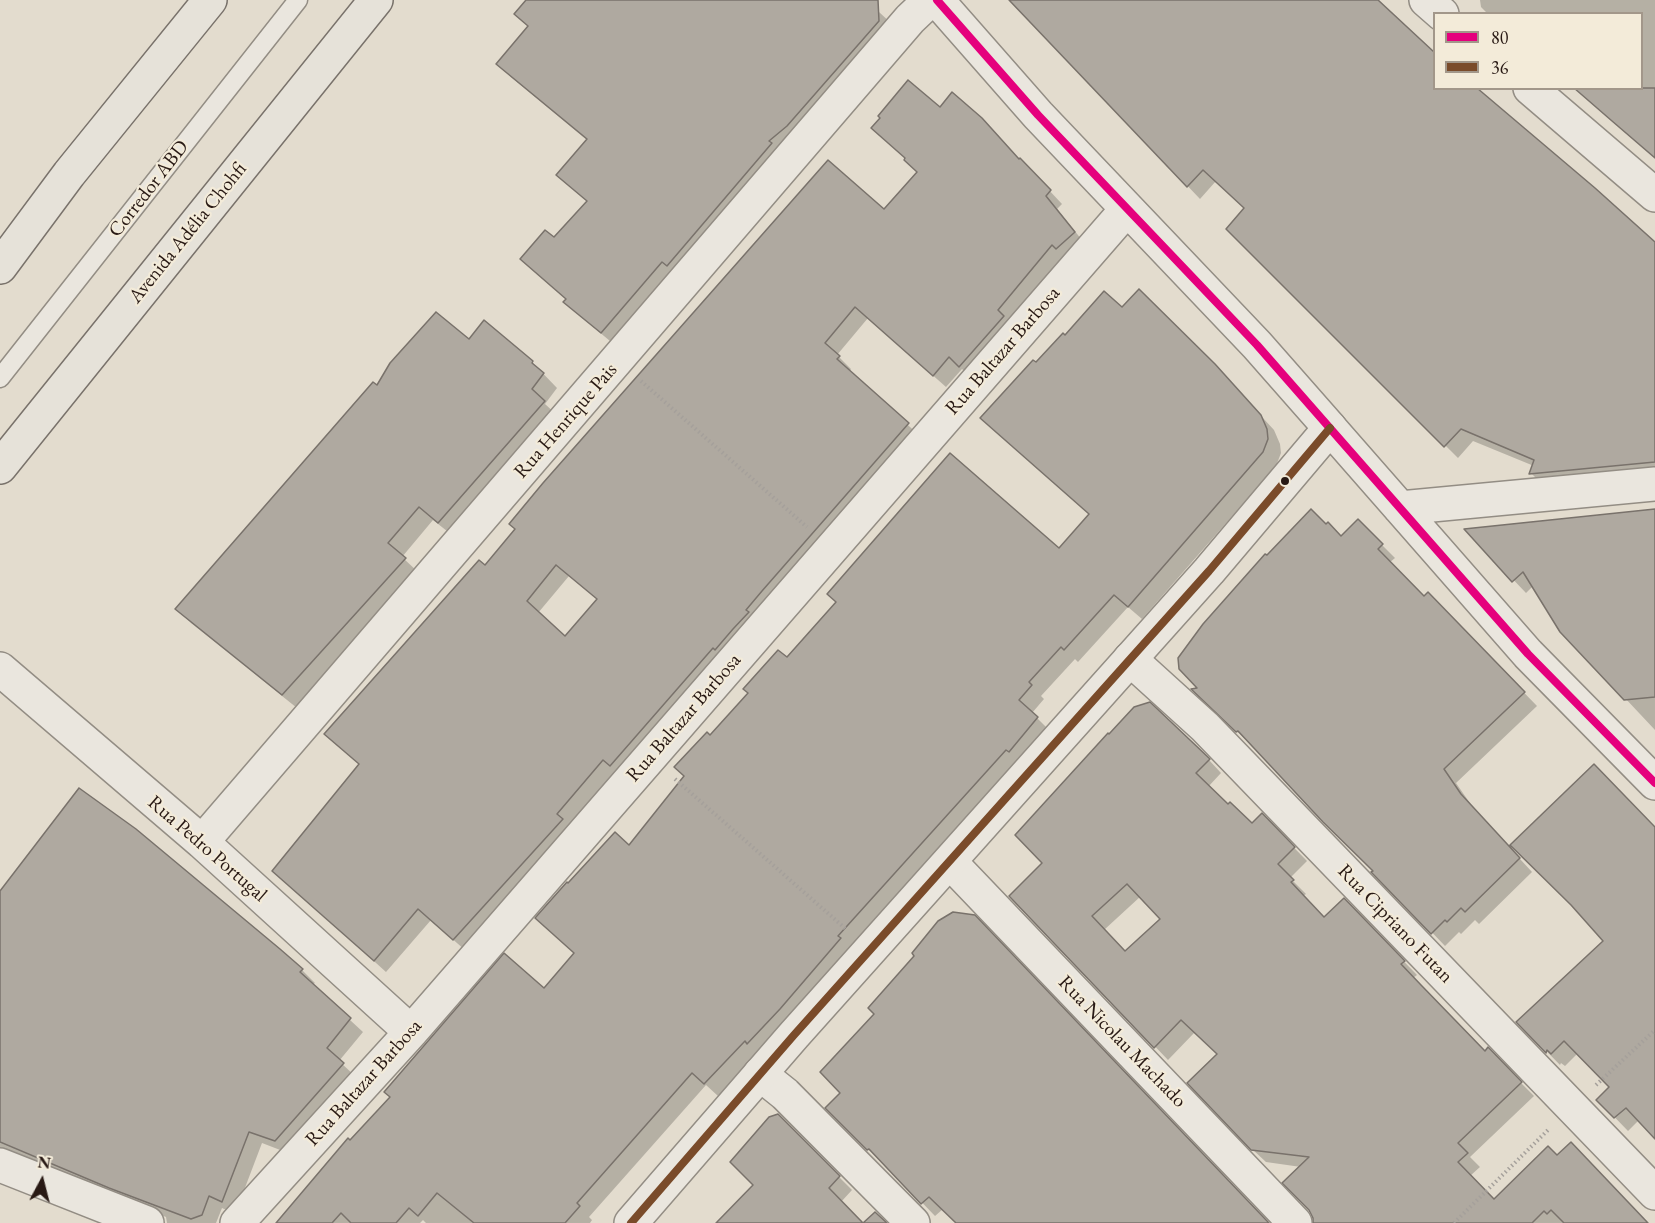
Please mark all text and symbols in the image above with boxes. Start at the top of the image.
legend [1433,12,1643,90]
text: 80 [1491,26,1508,49]
text: 36 [1491,56,1508,79]
street label: Corredor ABD [104,136,194,242]
street label: Avenida Adélia Chohfi [124,158,252,308]
street label: Rua Baltazar Barbosa [941,282,1065,420]
street label: Rua Henrique Pais [509,358,623,484]
unlabelled marker [1279,475,1291,487]
street label: Rua Baltazar Barbosa [622,649,746,787]
street label: Rua Pedro Portugal [143,791,271,907]
street label: Rua Cipriano Futan [1332,860,1458,988]
street label: Rua Nicolau Machado [1053,971,1191,1113]
street label: Rua Baltazar Barbosa [301,1015,427,1151]
north arrow [12,1151,72,1211]
text: N [37,1151,52,1174]

